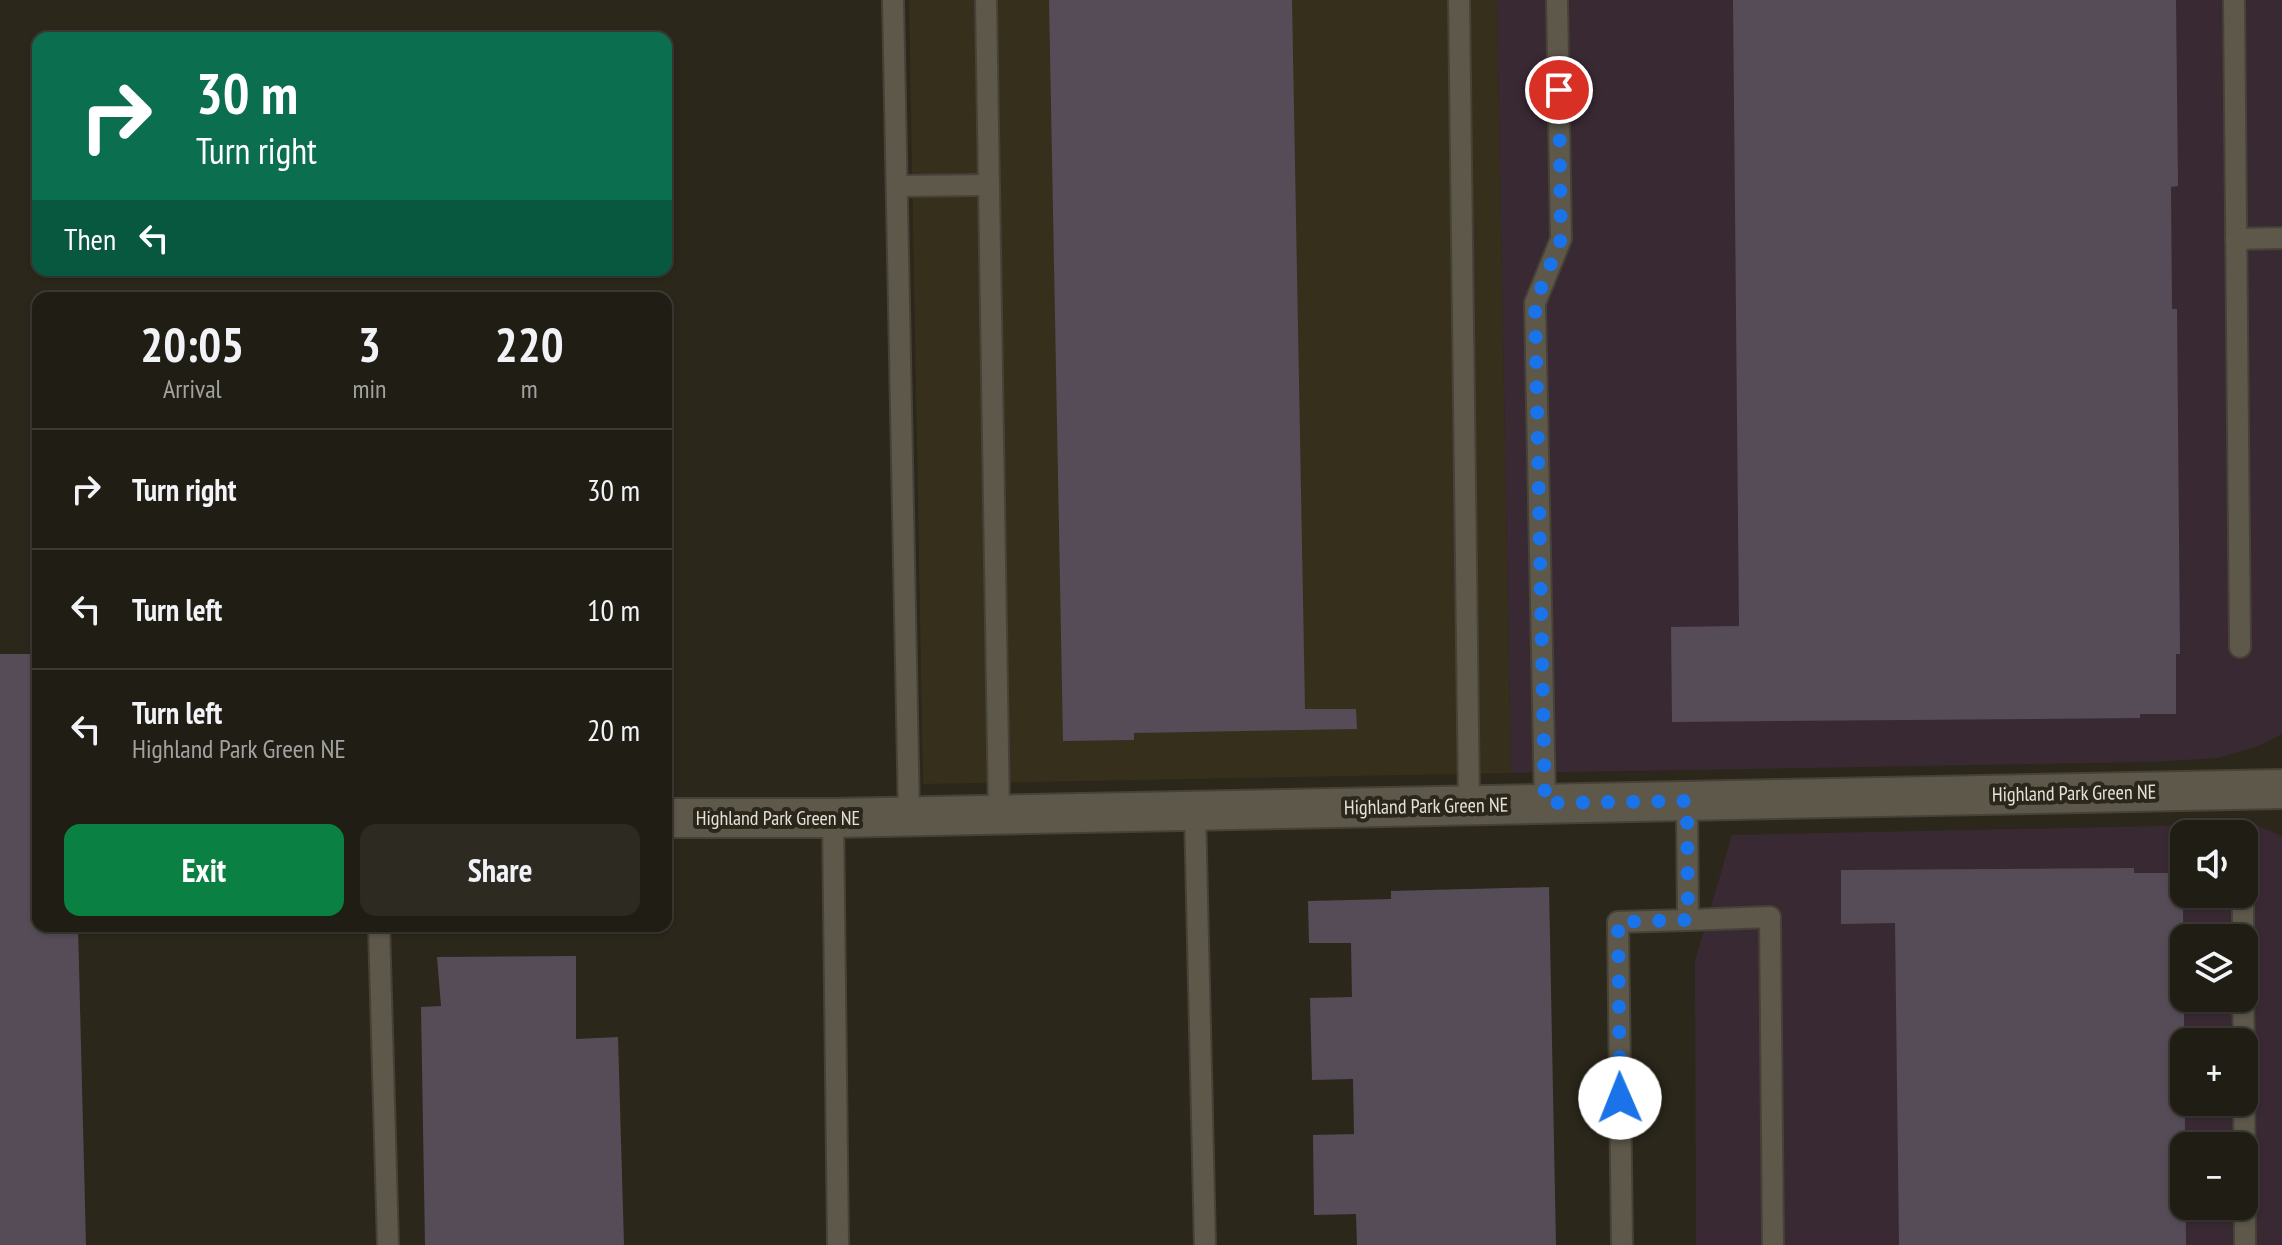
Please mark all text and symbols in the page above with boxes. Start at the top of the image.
pin [1525,56,1593,124]
text: 30 m [196,57,298,129]
icon: right [64,64,168,168]
icon: arrive [1537,68,1581,112]
text: Turn right [196,127,317,174]
icon: left [132,216,176,260]
text: Then [64,219,116,258]
text: 20:05 [140,313,244,375]
text: 3 [358,313,381,375]
text: 220 [495,313,564,375]
text: Arrival [163,372,222,405]
text: min [352,372,386,405]
text: m [521,372,538,405]
icon: right [64,467,108,511]
text: Turn right [132,470,236,509]
text: 30 m [587,470,640,509]
icon: left [64,587,108,631]
text: Turn left [132,590,222,629]
text: 10 m [587,590,640,629]
text: Turn left [132,693,222,732]
icon: left [64,707,108,751]
text: 20 m [587,710,640,749]
text: Highland Park Green NE [132,732,346,765]
street label: Highland Park Green NE [1992,779,2156,807]
street label: Highland Park Green NE [1344,792,1508,820]
street label: Highland Park Green NE [696,805,860,831]
map controls [2170,820,2258,1220]
button: sound [2170,820,2258,908]
button: Exit [64,824,344,916]
button: Share [360,824,640,916]
button: layers [2170,924,2258,1012]
button: + [2170,1028,2258,1116]
position arrow [1578,1056,1662,1140]
button: − [2170,1132,2258,1220]

